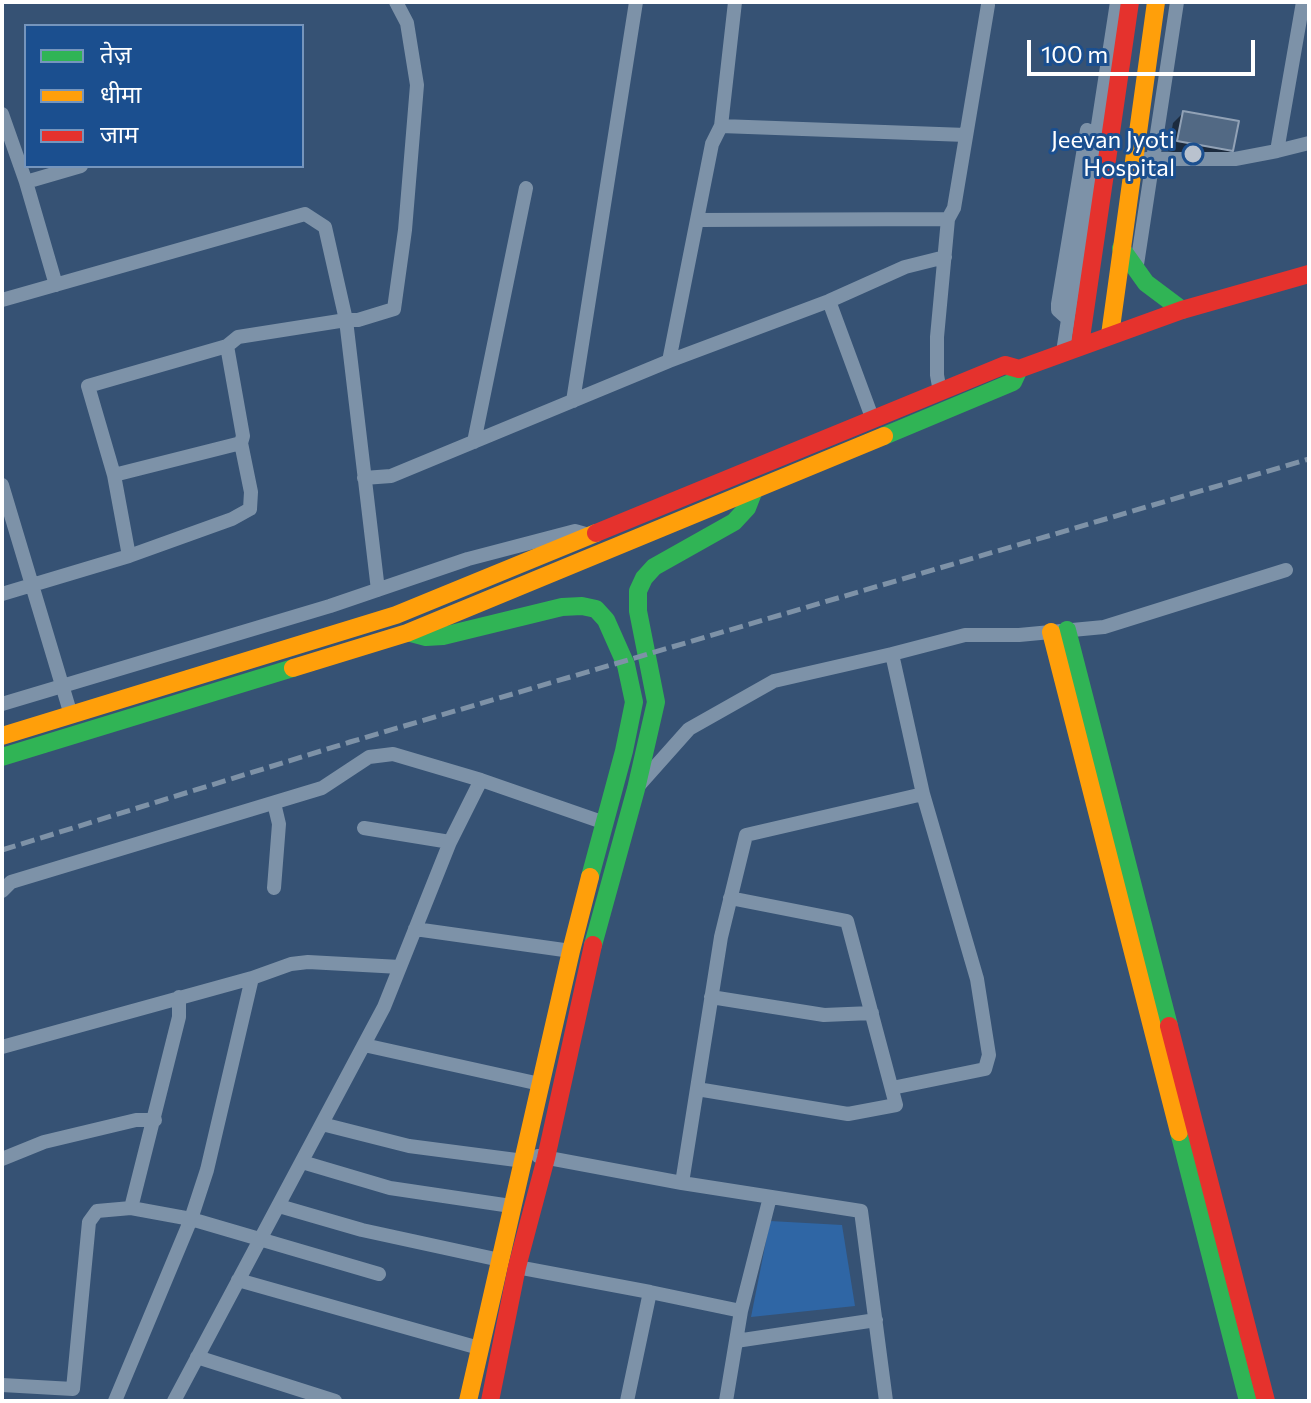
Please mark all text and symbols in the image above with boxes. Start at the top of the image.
legend [24,24,304,168]
scale bar [1031,24,1259,74]
text: तेज़ [100,39,132,68]
text: 100 m [1041,39,1108,68]
text: धीमा [100,79,142,108]
text: जाम [100,119,138,148]
place label: Jeevan Jyoti Hospital [1051,126,1175,182]
marker: Jeevan Jyoti Hospital [1182,143,1204,165]

